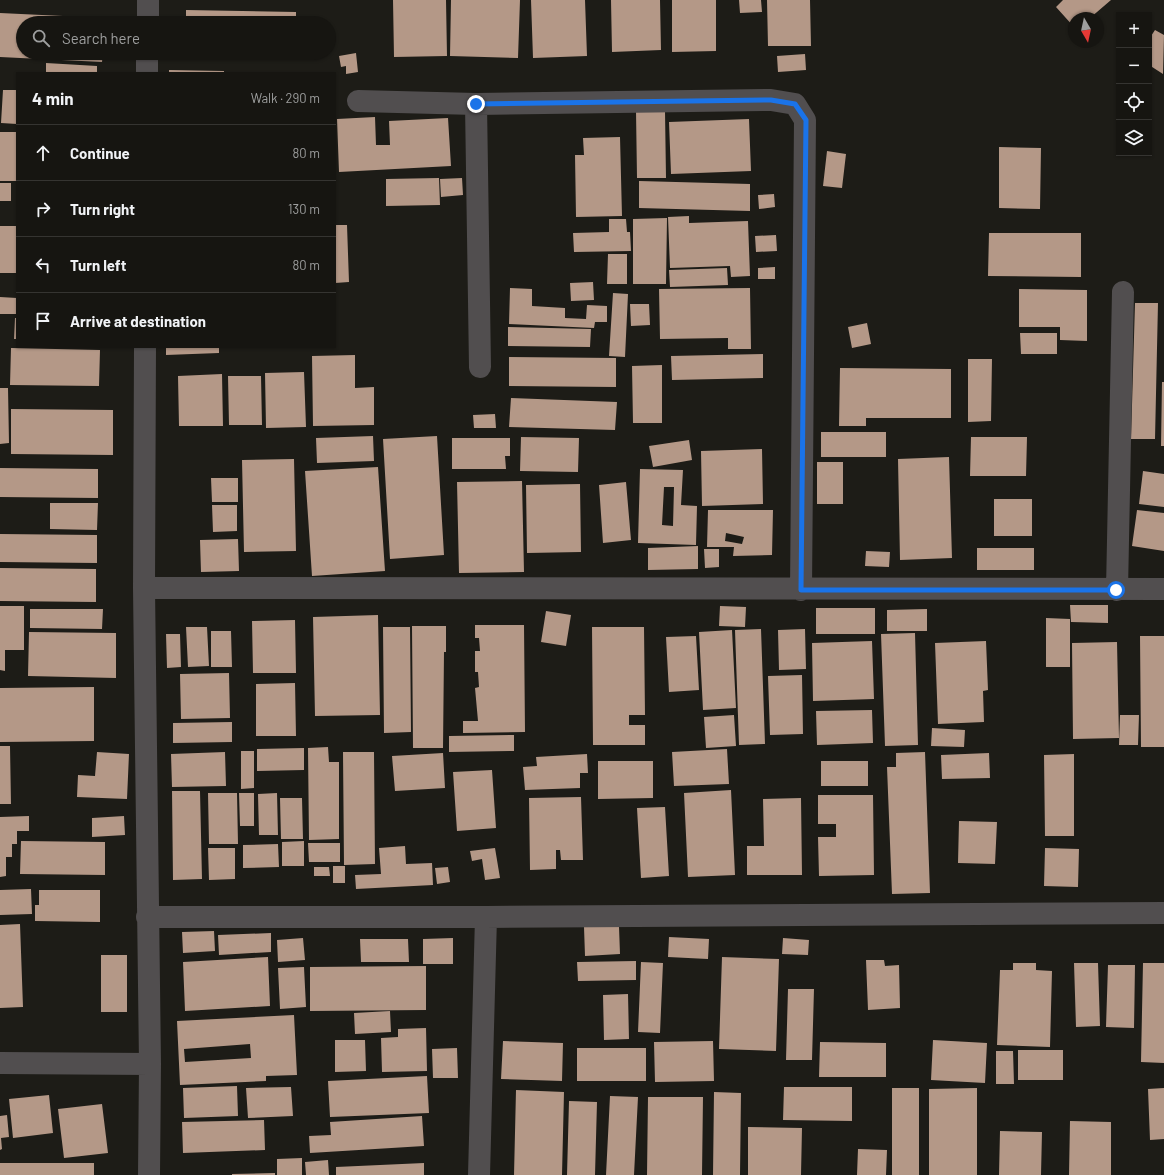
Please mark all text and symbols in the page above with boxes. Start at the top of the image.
north arrow [1068,12,1104,48]
map controls [1116,12,1152,156]
button: + [1116,12,1152,48]
search box [16,16,336,60]
icon: search [30,27,52,49]
text: Search here [62,29,140,47]
button: − [1116,48,1152,84]
button: locate [1116,84,1152,120]
text: 4 min [32,88,74,108]
text: Walk · 290 m [251,90,320,106]
route end [467,95,485,113]
button: layers [1116,120,1152,156]
icon: ahead [32,142,54,164]
text: Continue [70,144,130,162]
text: 80 m [293,145,320,161]
icon: right [32,198,54,220]
text: Turn right [70,200,135,218]
text: 130 m [288,201,320,217]
icon: left [32,254,54,276]
text: Turn left [70,256,126,274]
text: 80 m [293,257,320,273]
icon: arrive [32,310,54,332]
text: Arrive at destination [70,312,206,330]
route start [1107,581,1125,599]

